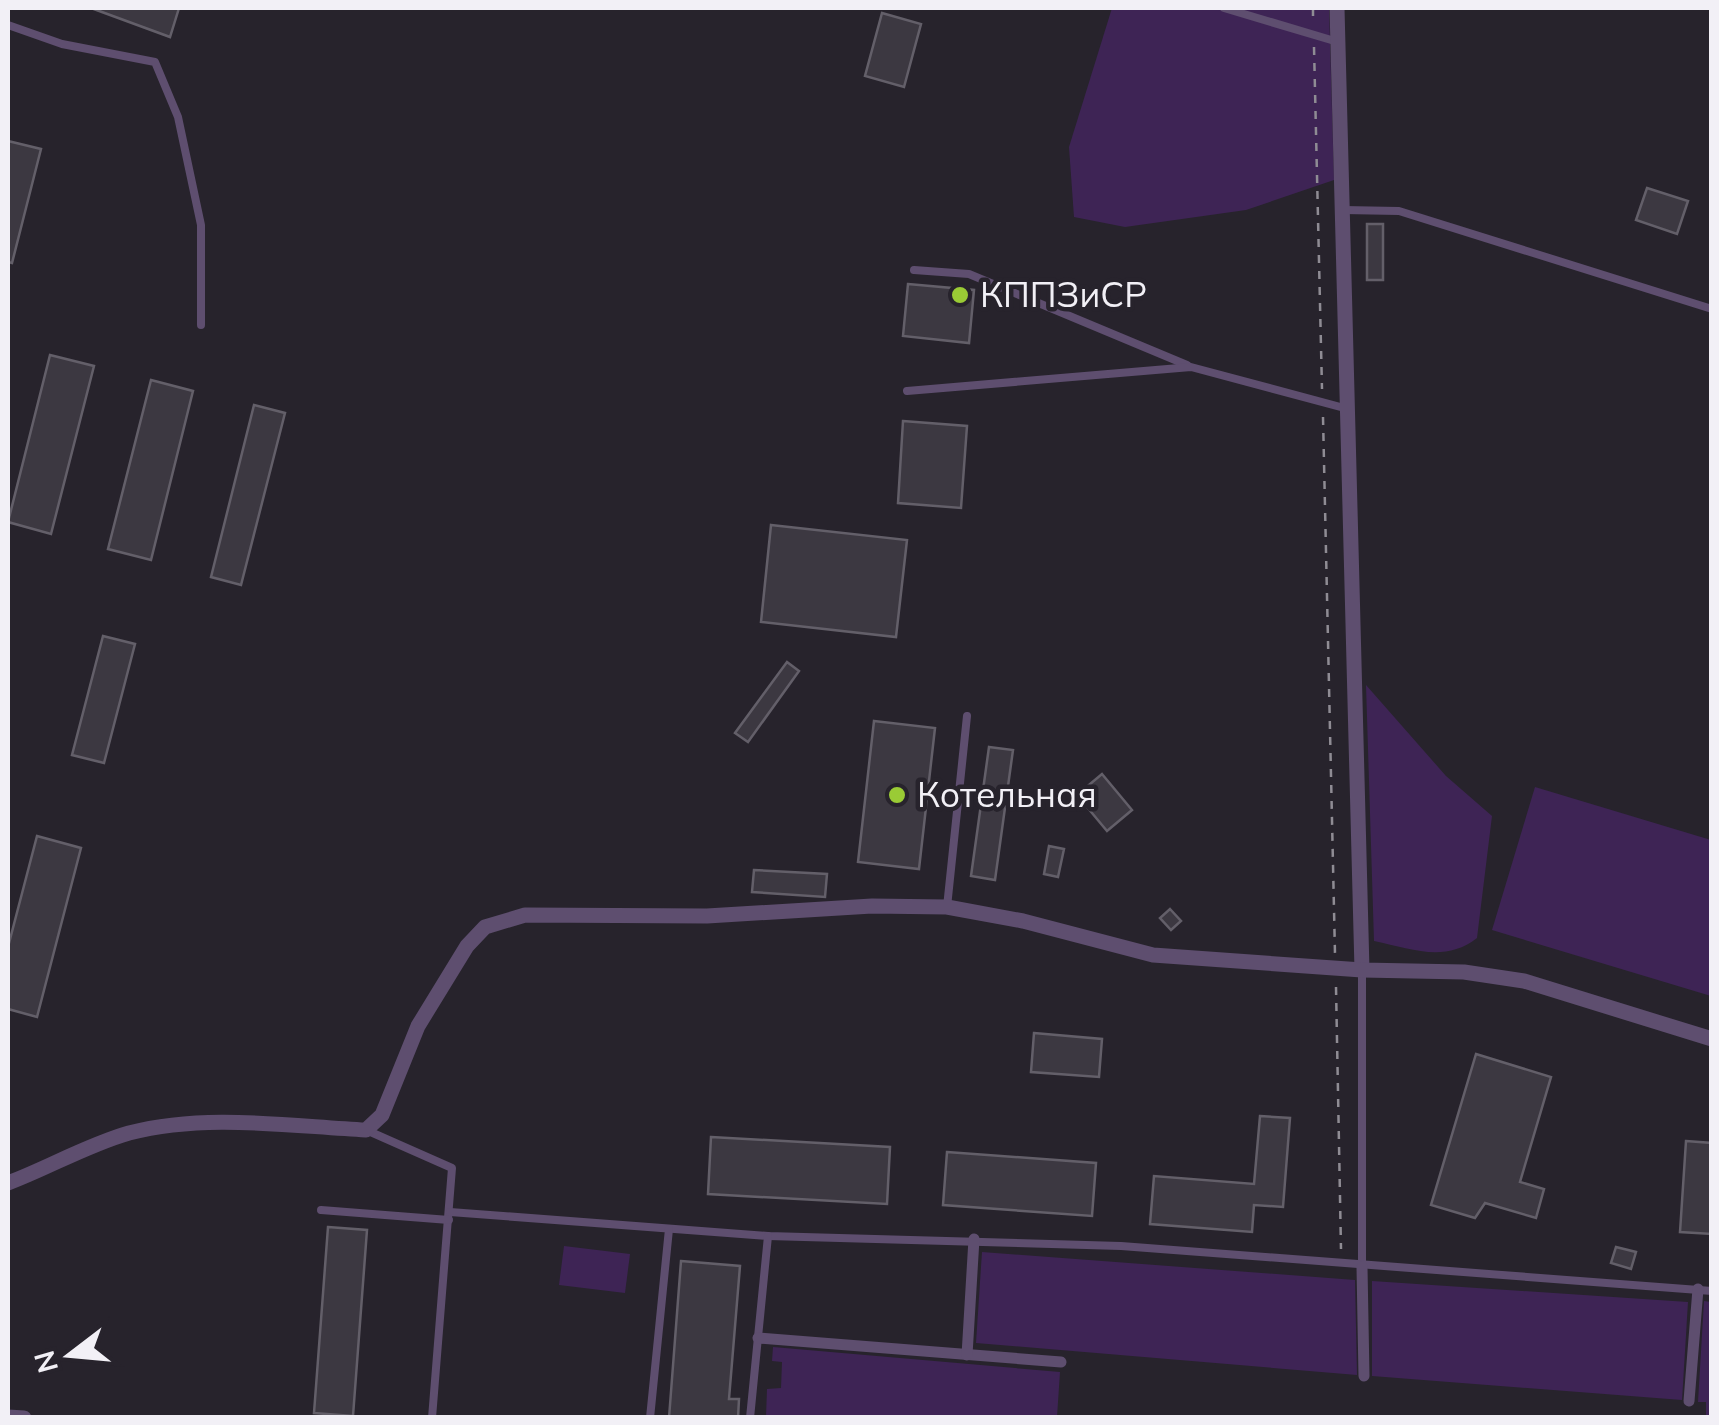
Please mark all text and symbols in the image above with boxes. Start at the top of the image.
place label: КППЗиСР [980,272,1147,316]
marker: КППЗиСР [949,284,971,306]
place label: Котельная [917,772,1097,816]
marker: Котельная [886,784,908,806]
north arrow [20,1305,120,1405]
text: N [26,1347,65,1377]

